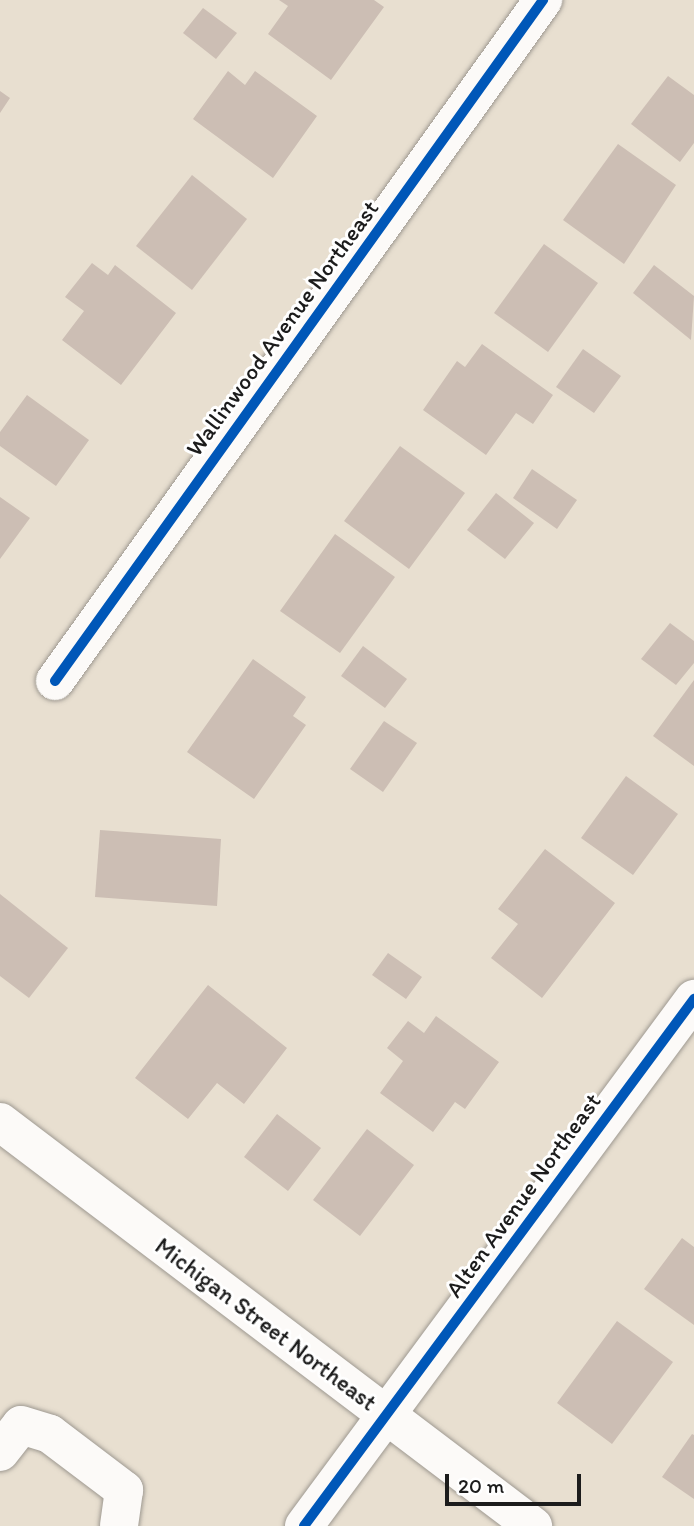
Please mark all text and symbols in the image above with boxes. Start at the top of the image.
street label: Wallinwood Avenue Northeast [180,195,384,461]
street label: Alten Avenue Northeast [439,1087,607,1303]
street label: Michigan Street Northeast [149,1231,383,1417]
scale bar [449,1460,586,1504]
text: 20 m [458,1473,504,1498]

